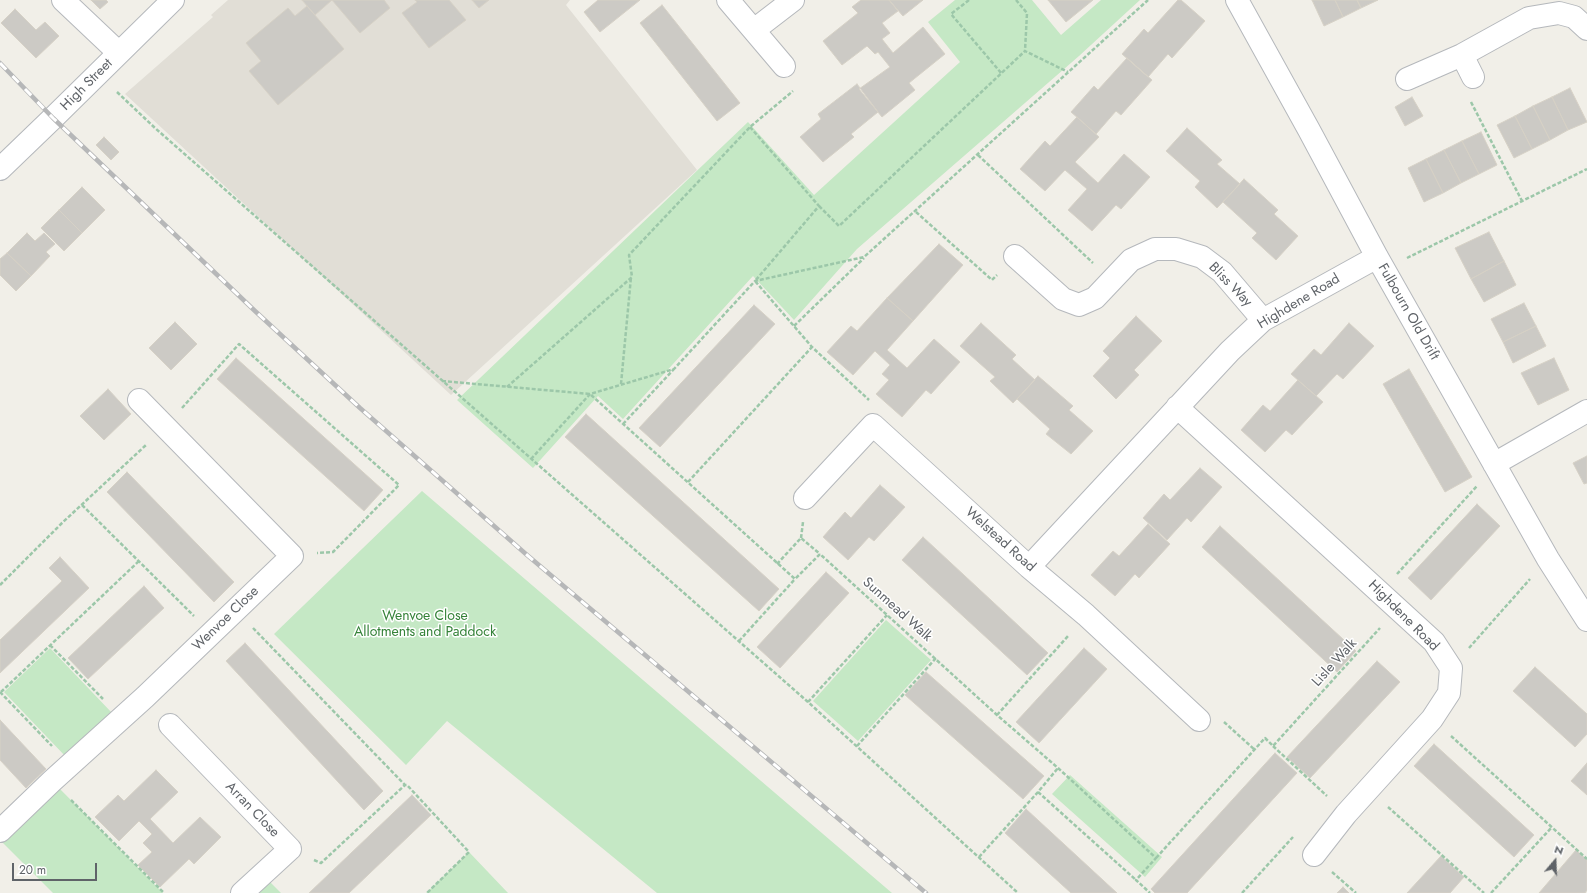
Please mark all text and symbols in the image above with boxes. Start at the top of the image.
street label: High Street [58,56,116,114]
street label: Bliss Way [1205,259,1255,311]
street label: Fulbourn Old Drift [1374,261,1442,363]
street label: Highdene Road [1255,271,1343,333]
street label: Welstead Road [961,504,1039,576]
street label: Sunmead Walk [859,574,935,646]
street label: Highdene Road [1364,577,1442,655]
street label: Wenvoe Close [189,583,263,655]
park label: Wenvoe Close Allotments and Paddock [354,609,496,642]
street label: Lisle Walk [1309,636,1361,690]
street label: Arran Close [221,779,283,841]
north arrow [1535,841,1575,881]
text: N [1552,841,1566,859]
scale bar [14,855,99,881]
text: 20 m [19,861,46,879]

